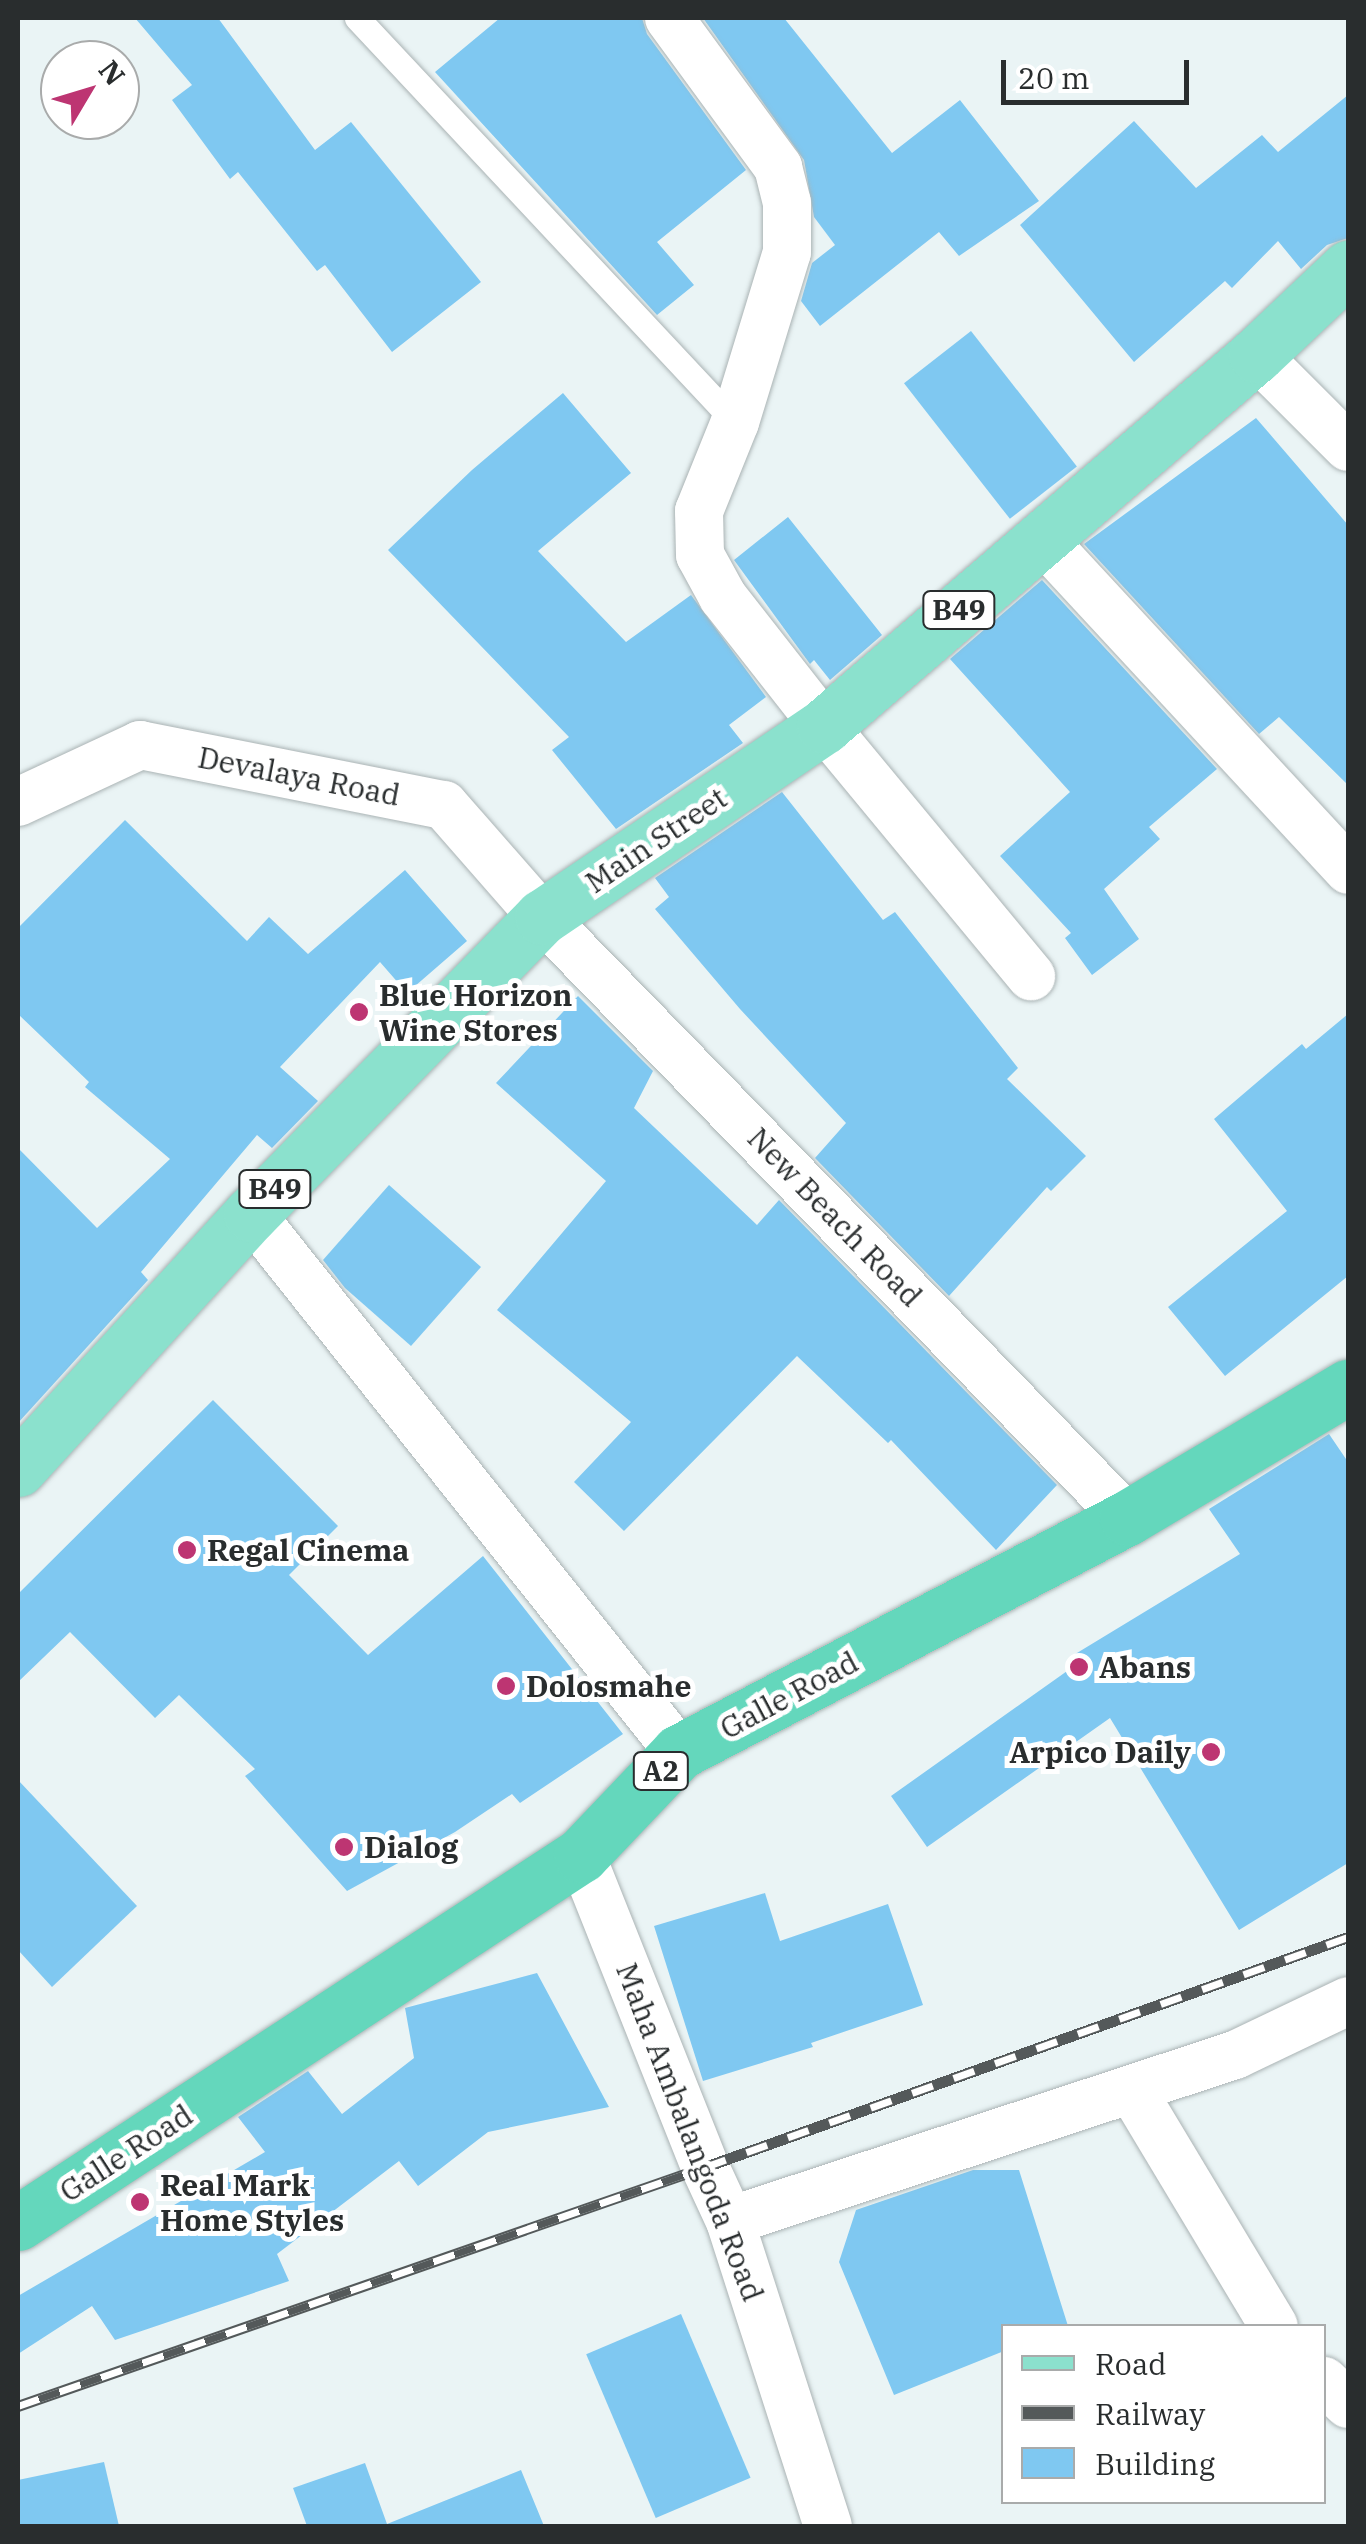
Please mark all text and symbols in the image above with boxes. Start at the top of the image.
north arrow [40,40,140,140]
scale bar [1006,40,1194,102]
text: N [91,52,134,93]
text: 20 m [1018,58,1090,97]
road number: B49 [922,587,996,633]
street label: Devalaya Road [195,739,403,813]
street label: Main Street [579,780,733,900]
place label: Blue Horizon Wine Stores [379,977,572,1048]
marker: Blue Horizon Wine Stores [348,1001,370,1023]
street label: New Beach Road [740,1120,930,1314]
road number: B49 [238,1166,312,1212]
place label: Regal Cinema [207,1532,409,1568]
marker: Regal Cinema [176,1539,198,1561]
street label: Galle Road [714,1644,864,1746]
place label: Abans [1099,1649,1191,1685]
marker: Abans [1068,1656,1090,1678]
place label: Dolosmahe [526,1668,691,1704]
marker: Dolosmahe [495,1675,517,1697]
place label: Arpico Daily [1009,1734,1191,1770]
marker: Arpico Daily [1200,1741,1222,1763]
road number: A2 [631,1748,691,1794]
place label: Dialog [364,1829,458,1865]
marker: Dialog [333,1836,355,1858]
street label: Maha Ambalangoda Road [609,1958,771,2306]
street label: Galle Road [53,2097,199,2209]
place label: Real Mark Home Styles [160,2167,344,2238]
marker: Real Mark Home Styles [129,2191,151,2213]
legend [1001,2324,1326,2504]
text: Road [1095,2344,1167,2383]
text: Railway [1095,2394,1205,2433]
text: Building [1095,2444,1215,2483]

